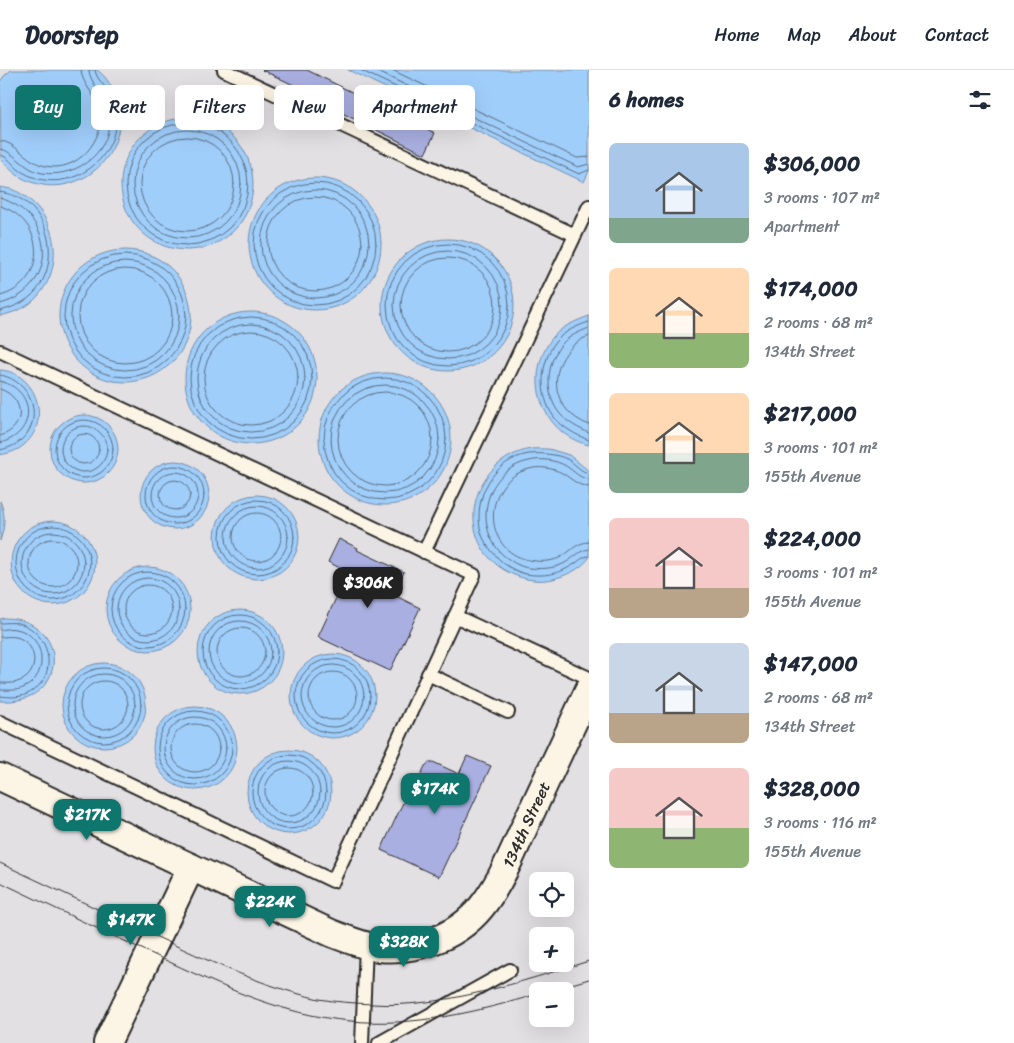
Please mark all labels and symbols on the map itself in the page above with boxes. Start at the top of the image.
pin: $306K [333,566,403,609]
pin: $174K [400,772,470,815]
street label: 134th Street [494,777,559,873]
pin: $217K [52,798,122,841]
pin: $224K [235,886,305,928]
pin: $147K [96,904,166,946]
pin: $328K [369,926,439,968]

